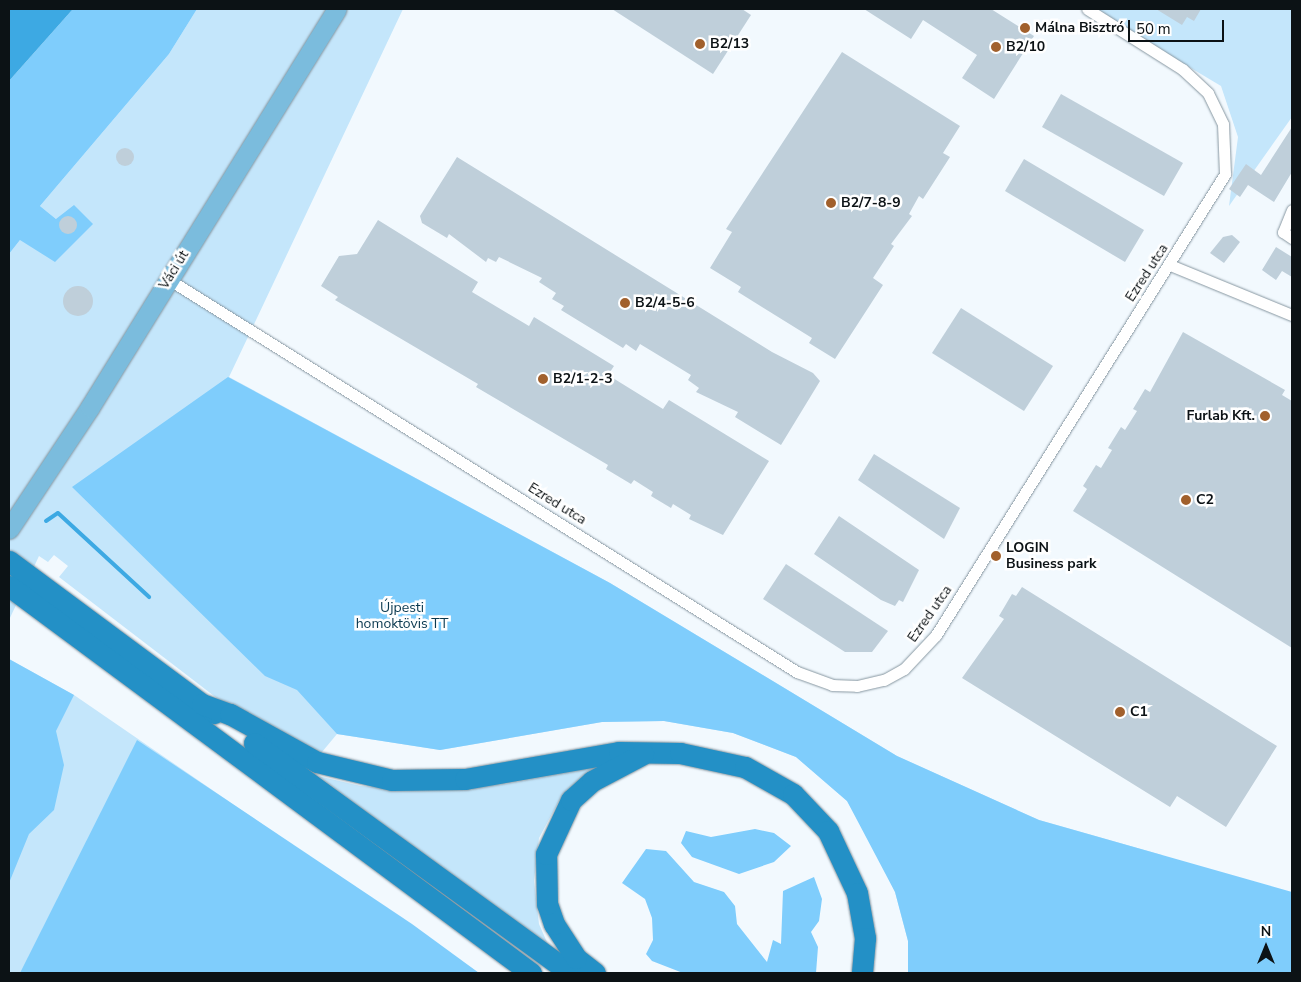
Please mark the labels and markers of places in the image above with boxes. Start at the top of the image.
place label: Málna Bisztró [1035,20,1124,36]
marker: Málna Bisztró [1019,22,1031,34]
place label: B2/13 [710,36,749,52]
marker: B2/13 [694,38,706,50]
place label: B2/10 [1006,39,1045,55]
marker: B2/10 [990,41,1002,53]
place label: B2/7-8-9 [841,195,901,211]
marker: B2/7-8-9 [825,197,837,209]
place label: B2/4-5-6 [635,295,695,311]
marker: B2/4-5-6 [619,297,631,309]
place label: B2/1-2-3 [553,371,613,387]
marker: B2/1-2-3 [537,373,549,385]
place label: Furlab Kft. [1186,408,1255,424]
marker: Furlab Kft. [1259,410,1271,422]
place label: C2 [1196,492,1214,508]
marker: C2 [1180,494,1192,506]
place label: LOGIN Business park [1006,540,1096,572]
marker: LOGIN Business park [990,550,1002,562]
place label: C1 [1130,704,1148,720]
marker: C1 [1114,706,1126,718]

